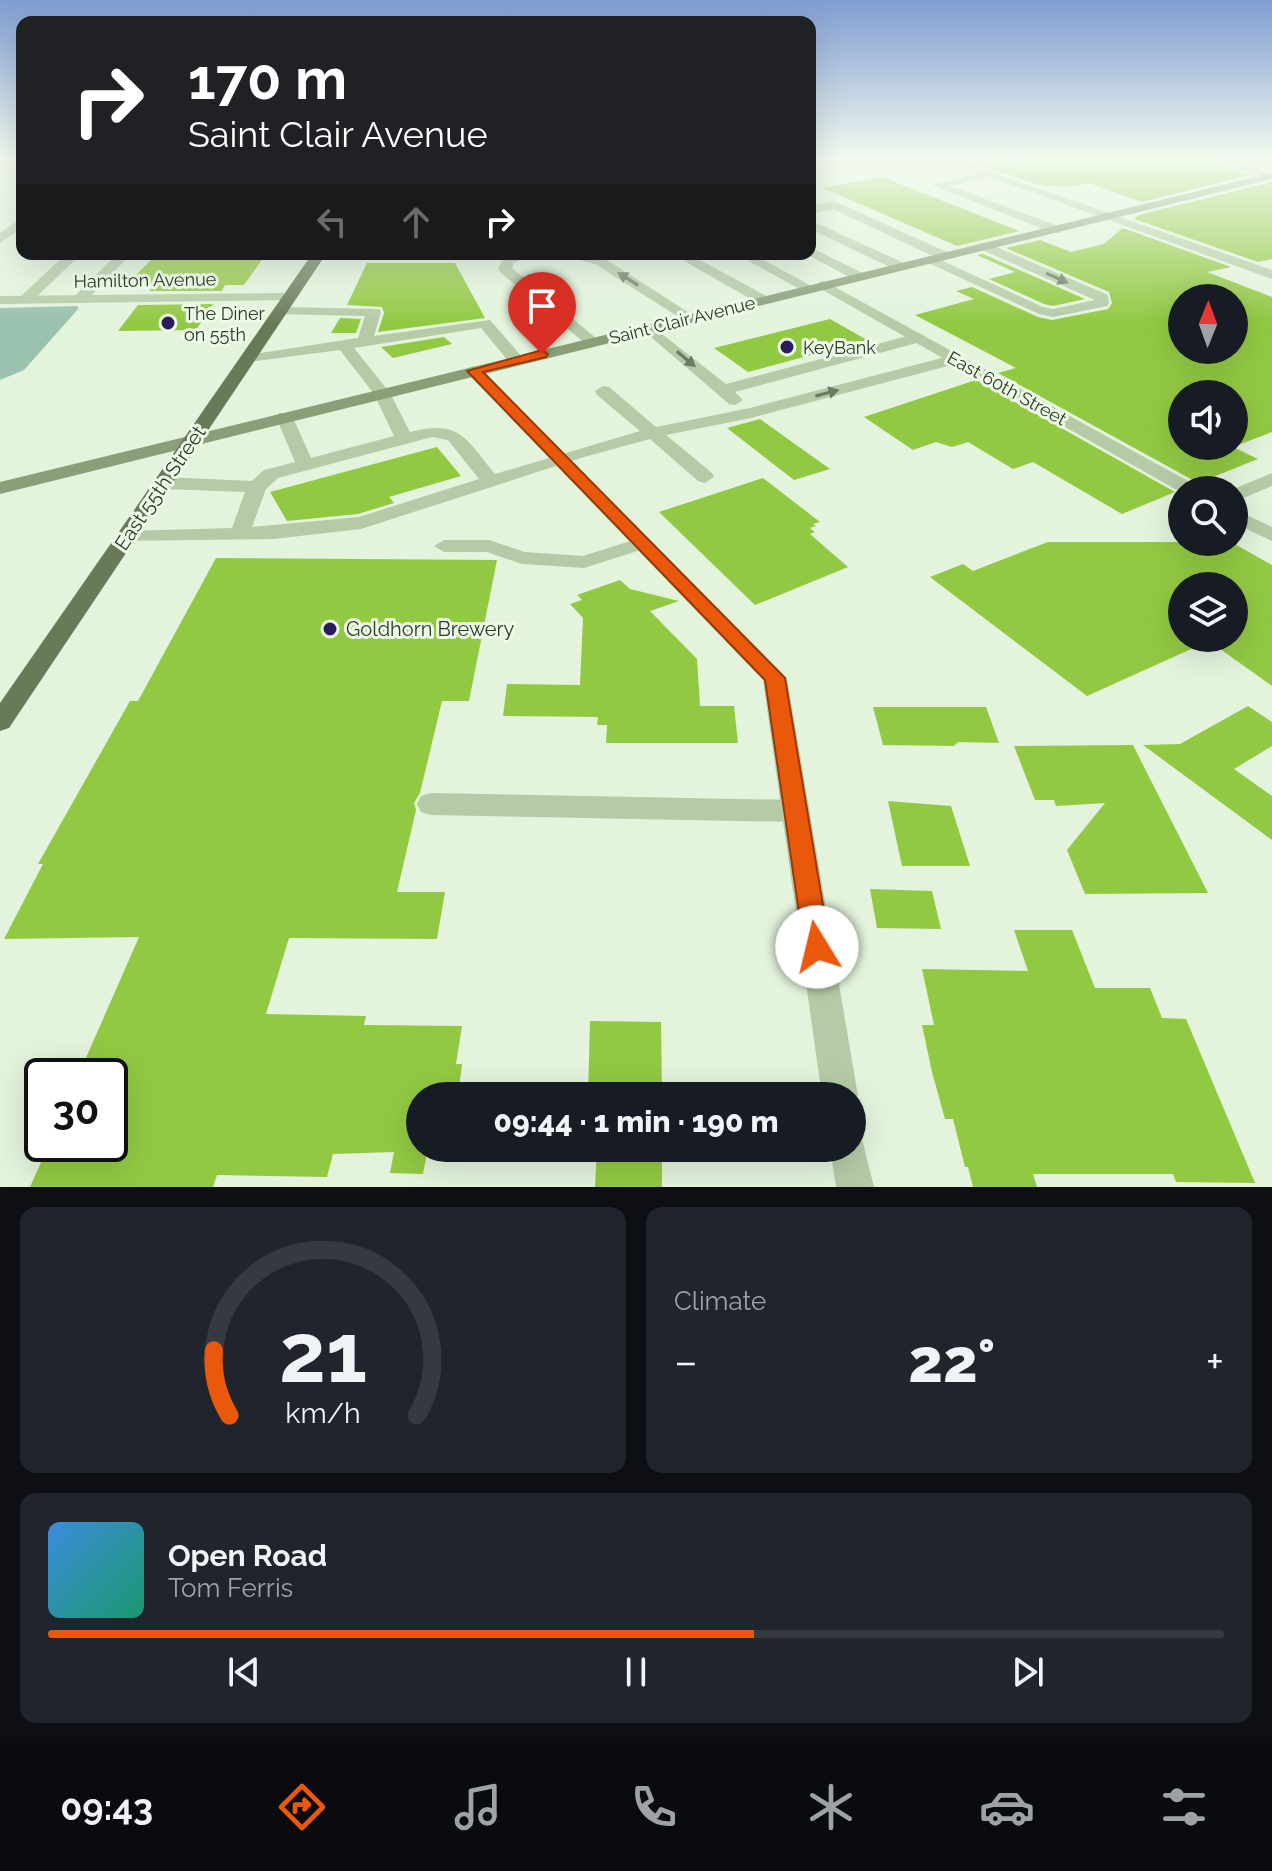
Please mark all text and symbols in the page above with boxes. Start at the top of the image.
text: 170 m [188,46,347,112]
icon: right [56,48,160,152]
text: Saint Clair Avenue [188,113,488,155]
icon: left [310,200,354,244]
icon: ahead [394,200,438,244]
icon: right [478,200,522,244]
street label: Hamilton Avenue [74,268,217,292]
one-way arrow [1045,271,1068,285]
pin [508,272,576,354]
one-way arrow [617,272,639,286]
icon: arrive [520,284,564,328]
north arrow [1168,284,1248,364]
map controls [1168,284,1248,652]
street label: Saint Clair Avenue [607,292,758,348]
place label: The Diner on 55th [184,303,265,345]
marker: The Diner on 55th [159,314,177,332]
place label: KeyBank [803,337,876,358]
marker: KeyBank [778,338,796,356]
street label: East 60th Street [944,347,1070,429]
one-way arrow [676,350,696,367]
button: sound [1168,380,1248,460]
one-way arrow [814,387,839,399]
street label: East 55th Street [109,421,211,555]
button: search [1168,476,1248,556]
button: layers [1168,572,1248,652]
place label: Goldhorn Brewery [346,617,515,641]
marker: Goldhorn Brewery [321,620,339,638]
position arrow [775,905,859,989]
speed limit sign: 30 [24,1058,128,1162]
text: 09:44 · 1 min · 190 m [494,1104,779,1139]
text: Climate [674,1286,766,1316]
text: 21 [279,1304,367,1401]
text: 22° [908,1326,995,1396]
text: − [674,1336,698,1387]
text: + [1206,1336,1224,1387]
text: km/h [285,1396,361,1430]
text: Open Road [168,1538,327,1573]
text: Tom Ferris [168,1573,293,1603]
icon: previous [222,1650,266,1694]
icon: pause [614,1650,658,1694]
icon: next [1006,1650,1050,1694]
icon: directions [274,1779,330,1835]
icon: music [450,1779,506,1835]
icon: phone [626,1779,682,1835]
icon: climate [803,1779,859,1835]
icon: car [979,1779,1035,1835]
icon: filters [1156,1779,1212,1835]
text: 09:43 [60,1786,153,1828]

